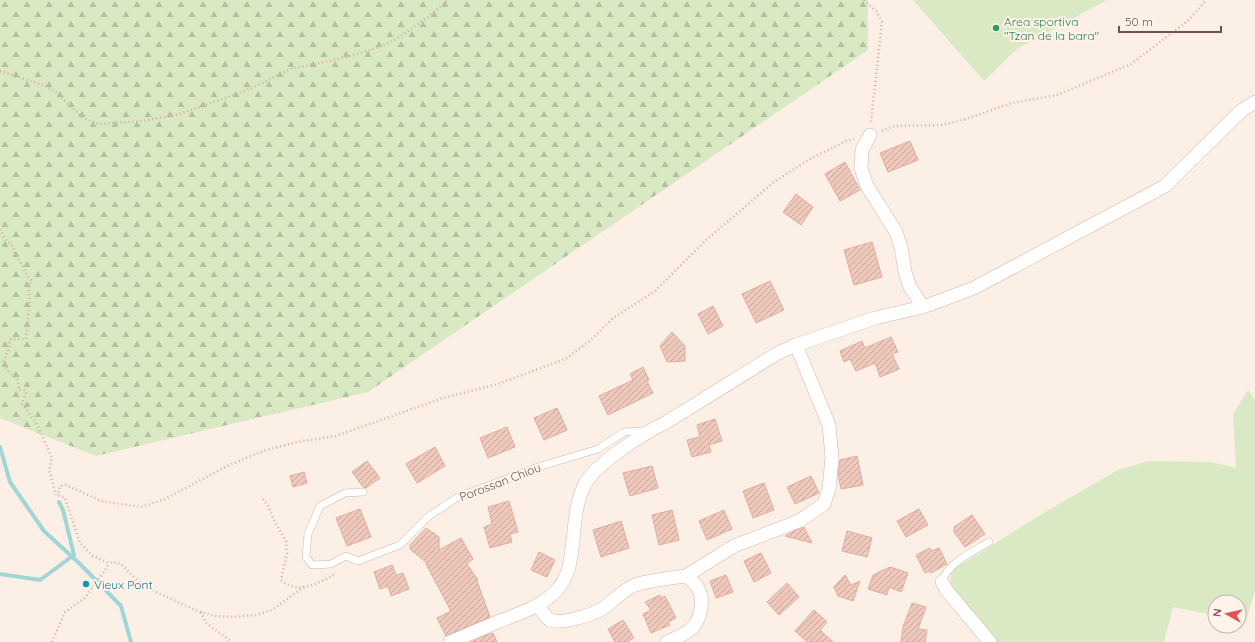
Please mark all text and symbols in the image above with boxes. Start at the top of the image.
scale bar [1119,8,1221,34]
place label: Area sportiva "Tzan de la bara" [1004,14,1100,43]
text: 50 m [1125,14,1153,29]
marker: Area sportiva "Tzan de la bara" [991,23,1001,33]
street label: Porossan Chiou [457,460,543,504]
place label: Vieux Pont [94,577,153,592]
marker: Vieux Pont [81,579,91,589]
north arrow [1207,594,1247,634]
text: N [1210,608,1225,618]

